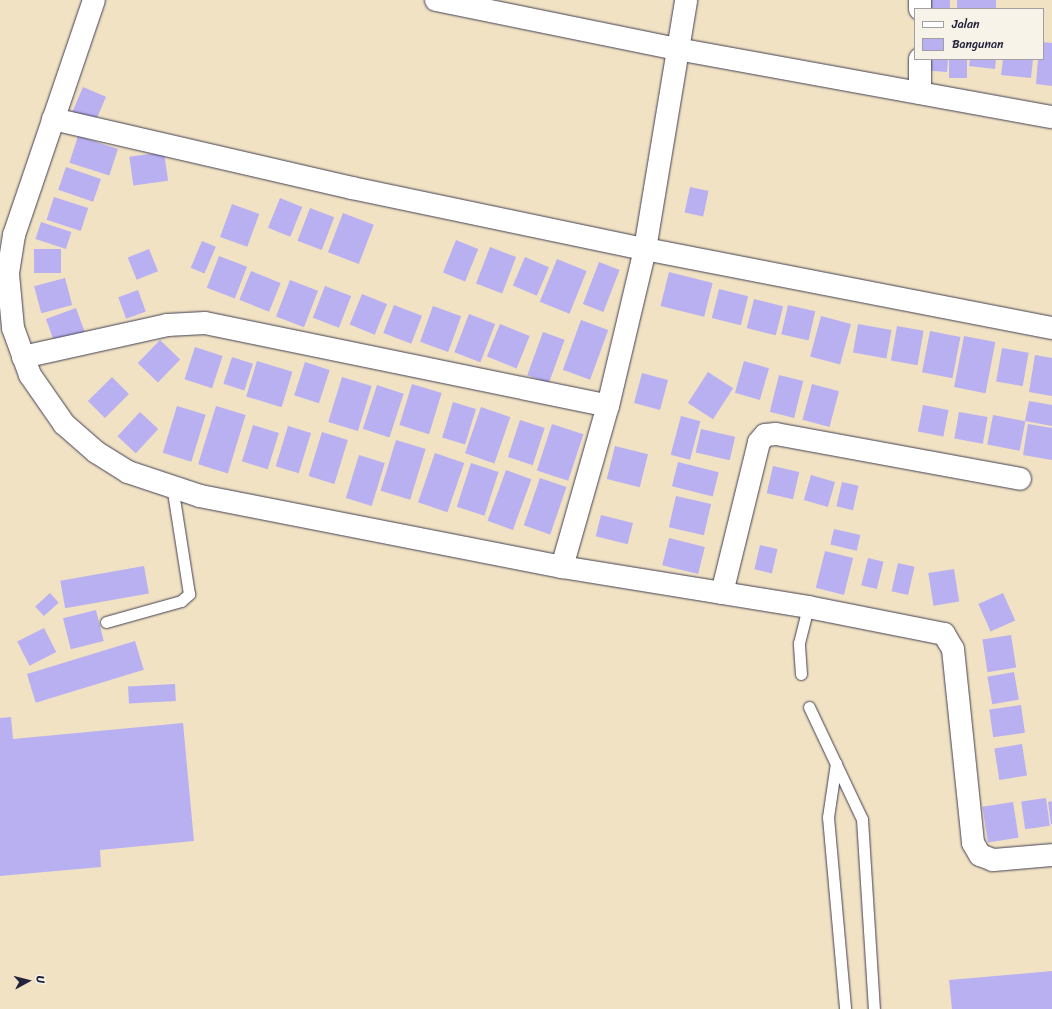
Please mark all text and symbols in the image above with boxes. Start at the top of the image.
legend [914,8,1044,60]
text: Jalan [952,13,980,35]
text: Bangunan [952,33,1004,55]
north arrow [8,961,48,1001]
text: U [31,975,50,984]

